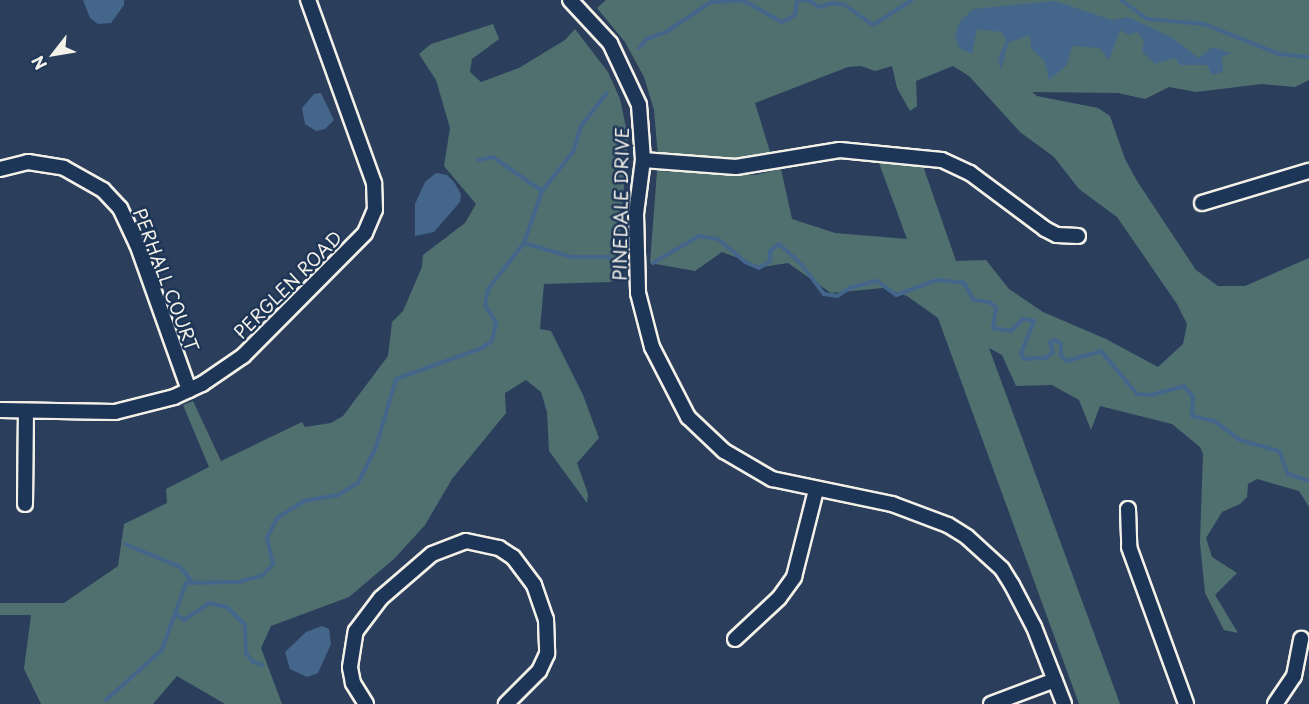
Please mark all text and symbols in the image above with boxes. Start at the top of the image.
north arrow [24,24,84,84]
text: N [25,52,52,75]
street label: PINEDALE DRIVE [609,127,633,281]
street label: PERHALL COURT [128,204,204,356]
street label: PERGLEN ROAD [229,226,347,344]

